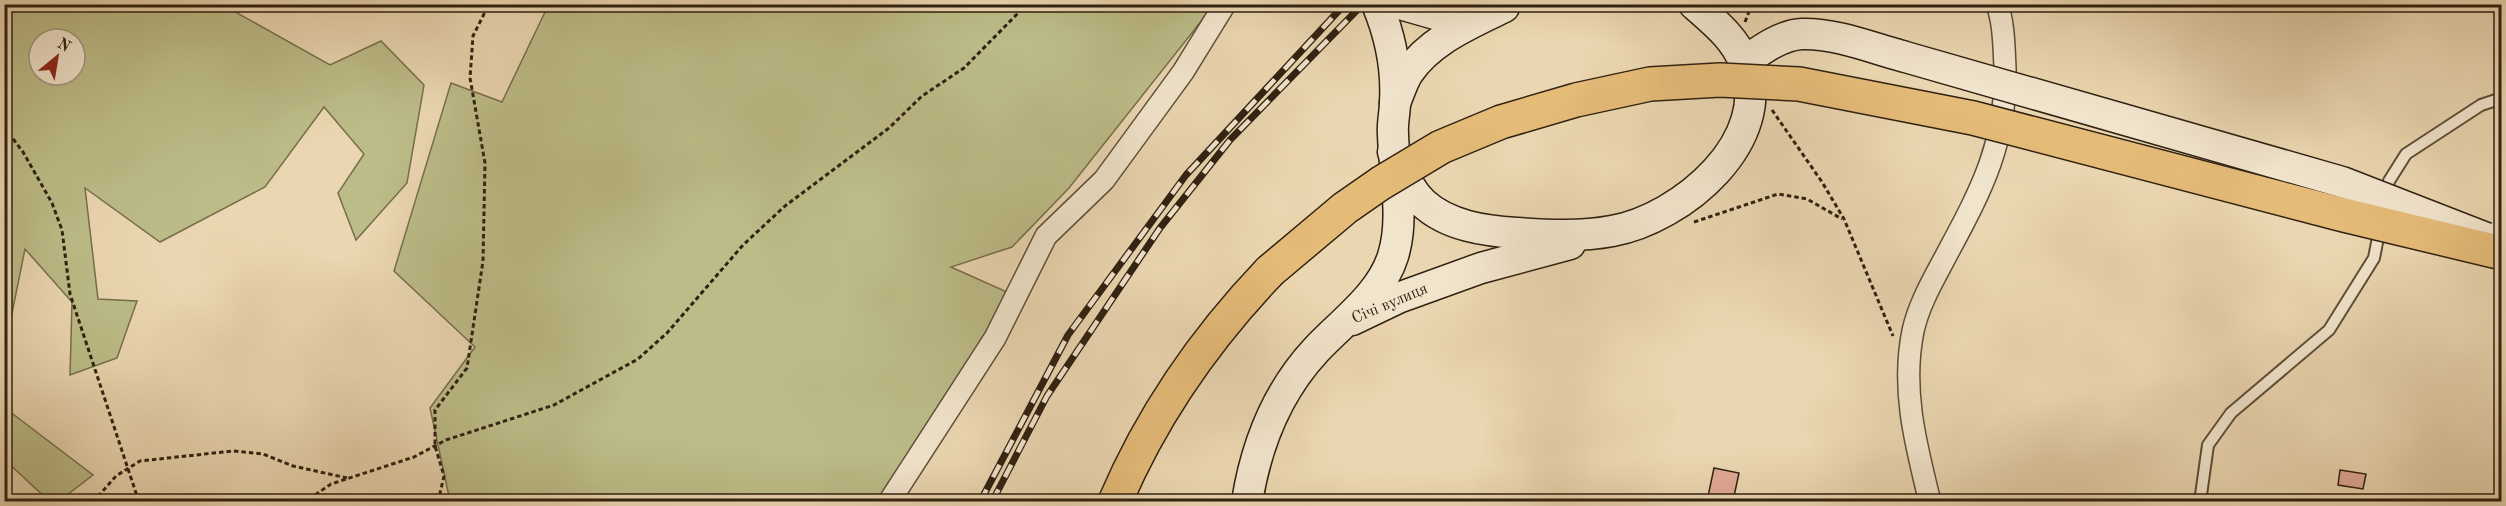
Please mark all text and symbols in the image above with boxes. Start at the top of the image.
north arrow [27,27,87,87]
text: N [54,36,73,56]
street label: Січі вулиця [1350,281,1430,327]

